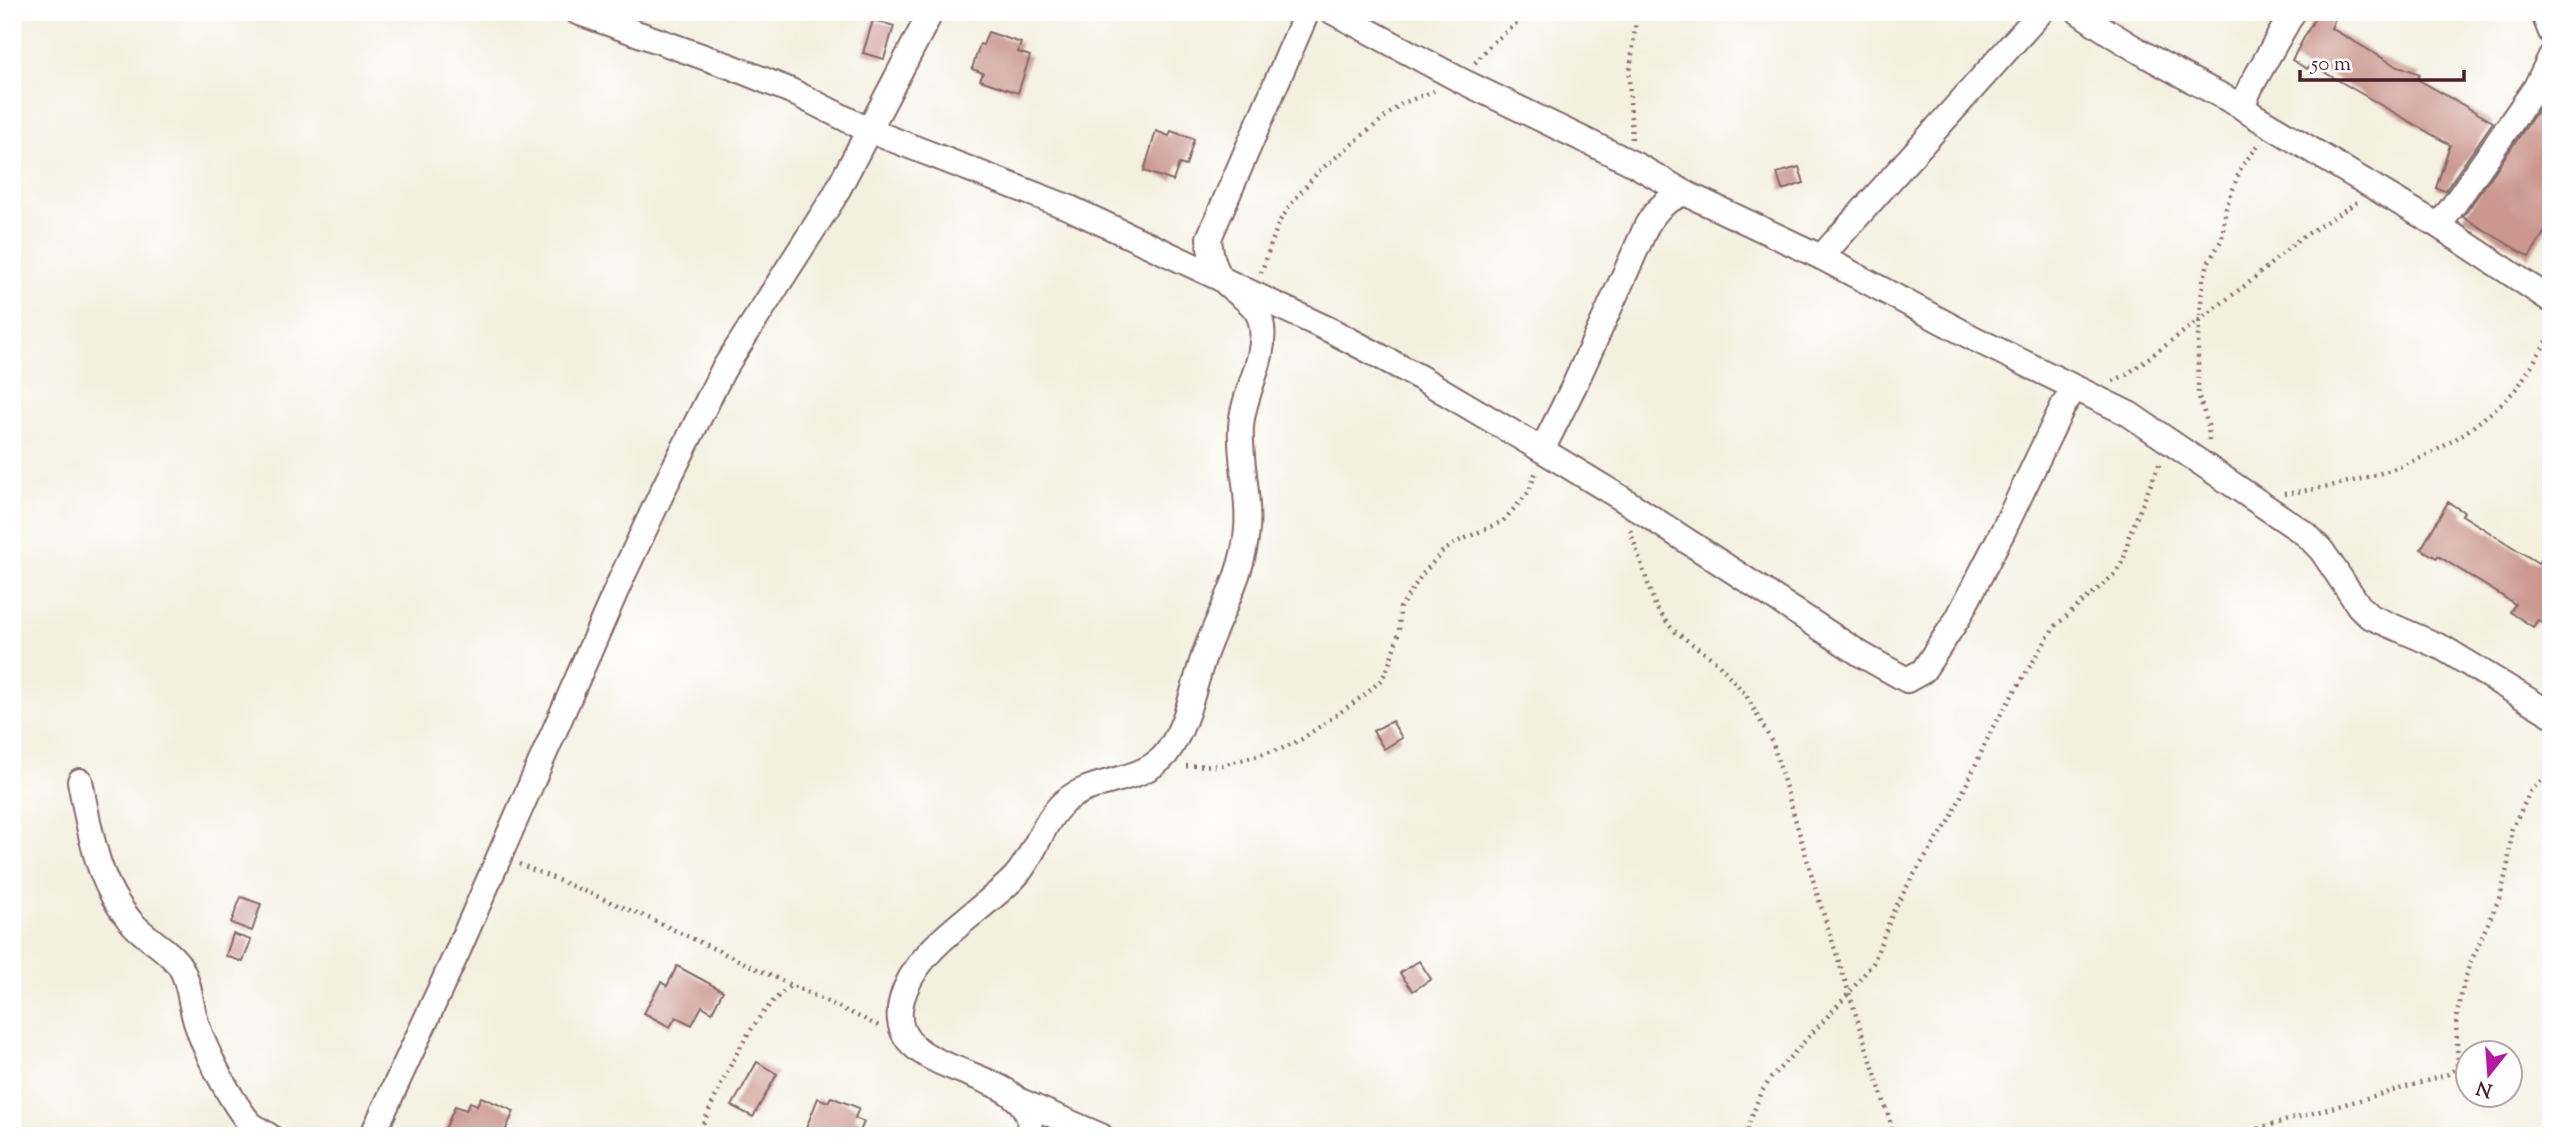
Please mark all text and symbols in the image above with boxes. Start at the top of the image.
scale bar [2300,38,2465,82]
text: 50 m [2310,50,2351,80]
north arrow [2454,1040,2524,1110]
text: N [2474,1073,2496,1103]

